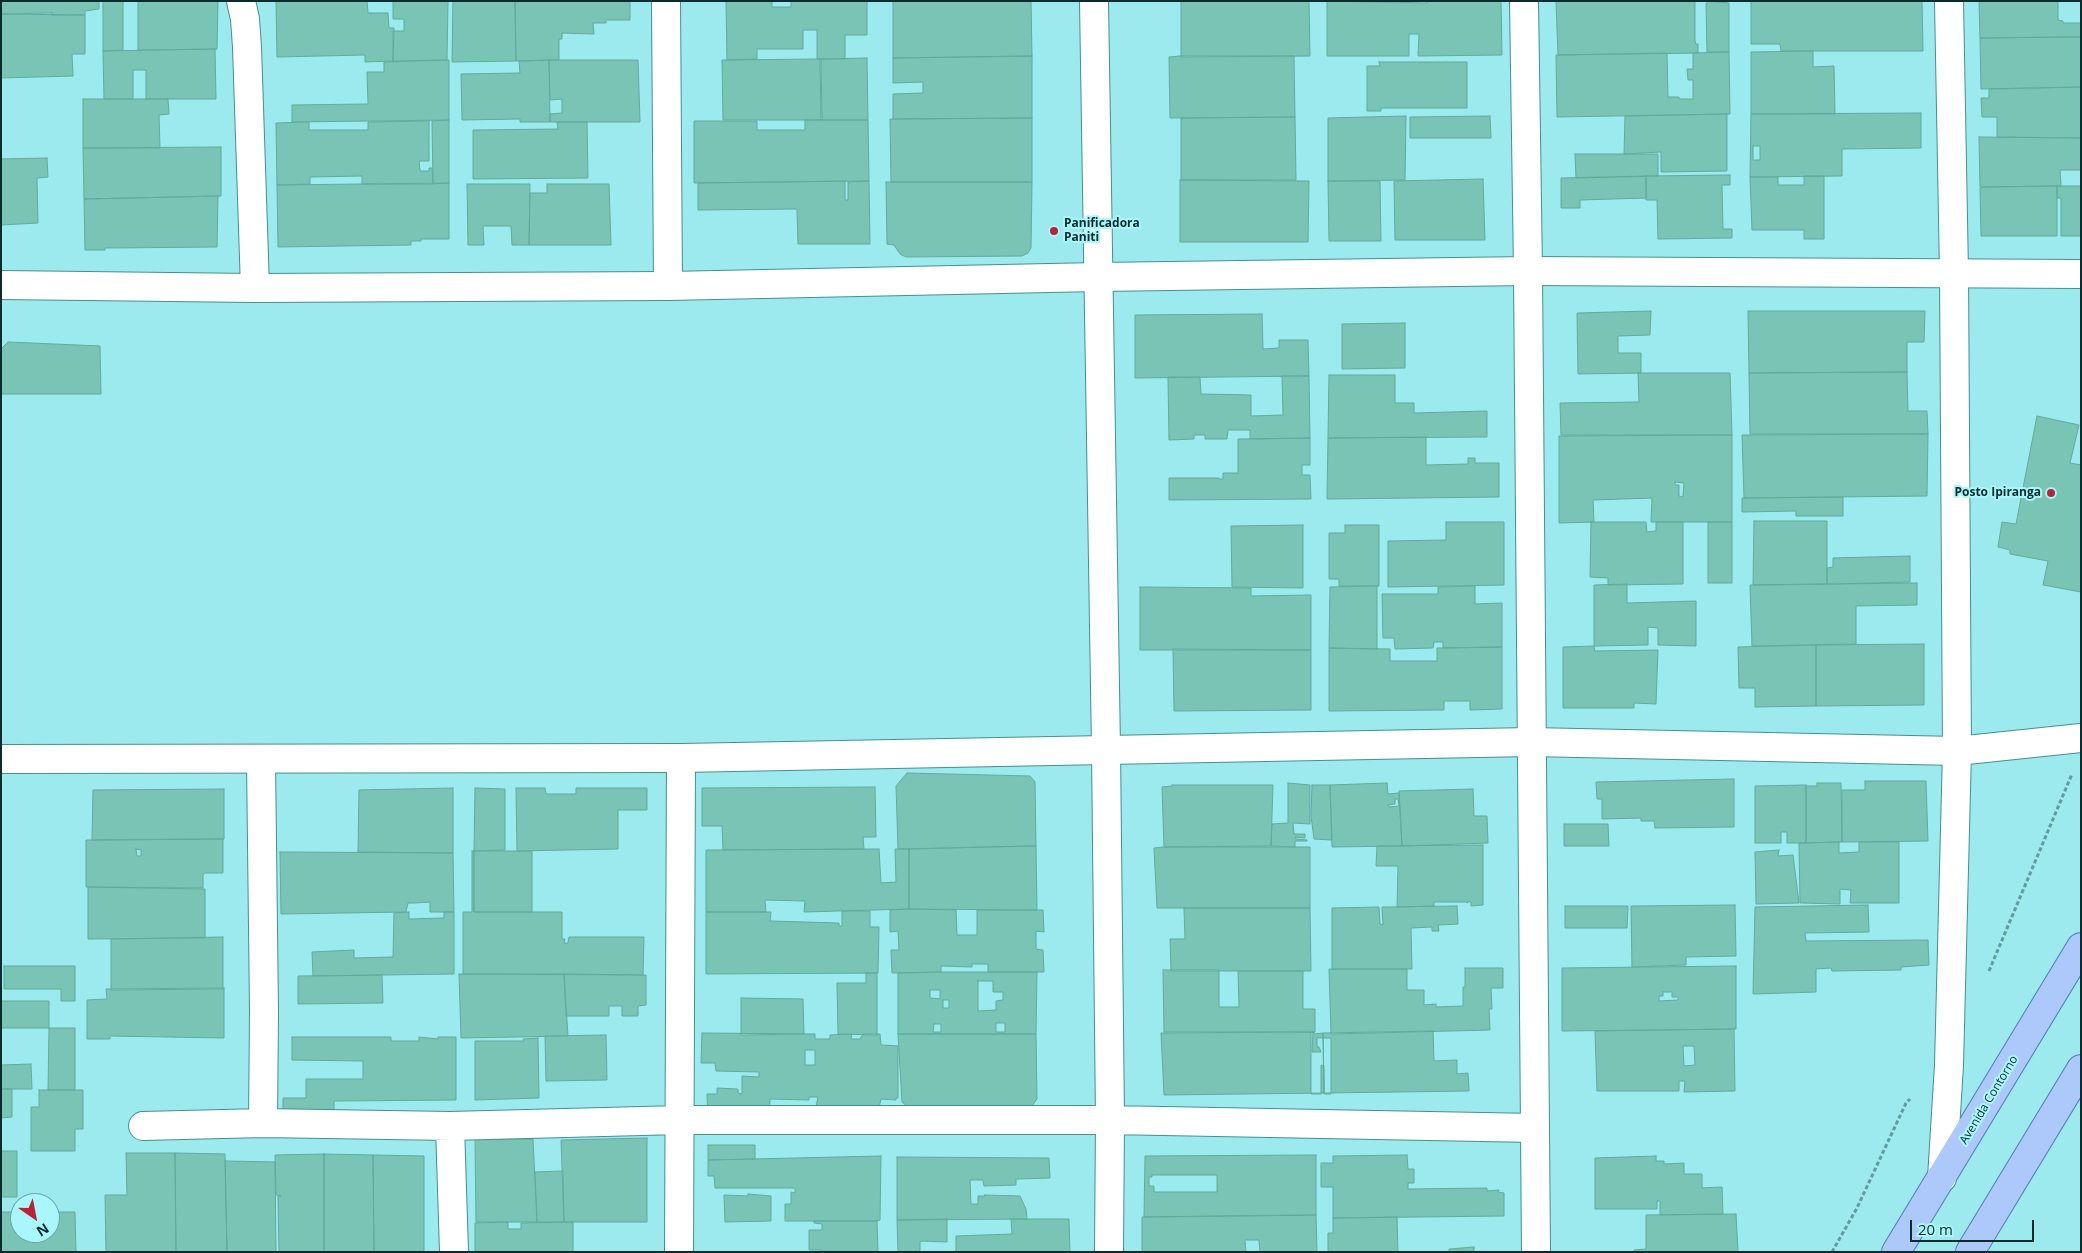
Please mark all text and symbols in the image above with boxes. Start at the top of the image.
place label: Panificadora Paniti [1064,217,1140,245]
marker: Panificadora Paniti [1048,225,1060,237]
place label: Posto Ipiranga [1954,486,2041,500]
marker: Posto Ipiranga [2045,487,2057,499]
street label: Avenida Contorno [1957,1053,2021,1147]
north arrow [10,1193,60,1243]
scale bar [1912,1210,2036,1242]
text: N [33,1219,53,1241]
text: 20 m [1918,1219,1953,1239]

